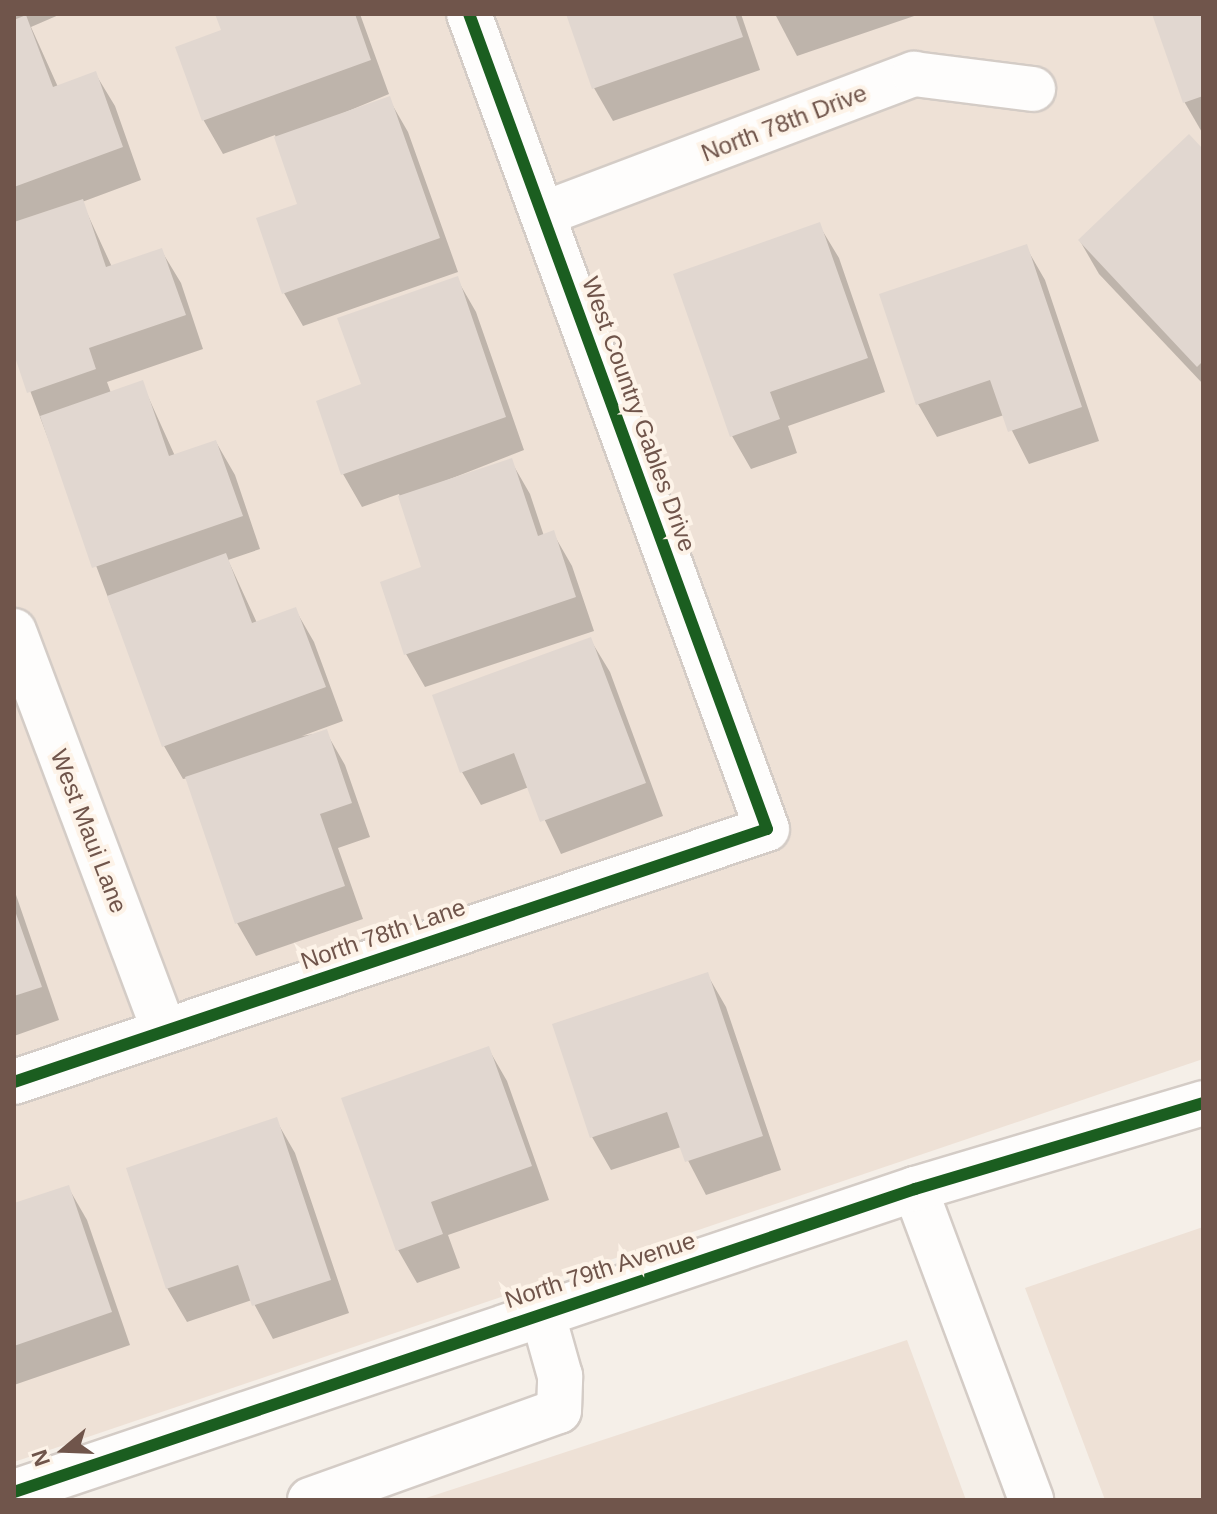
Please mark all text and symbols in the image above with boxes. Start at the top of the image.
street label: North 78th Drive [697,78,871,168]
street label: West Country Gables Drive [576,273,702,555]
street label: West Maui Lane [45,745,133,917]
street label: North 78th Lane [297,892,469,976]
street label: North 79th Avenue [501,1225,699,1315]
north arrow [24,1410,104,1490]
text: N [26,1446,55,1470]

